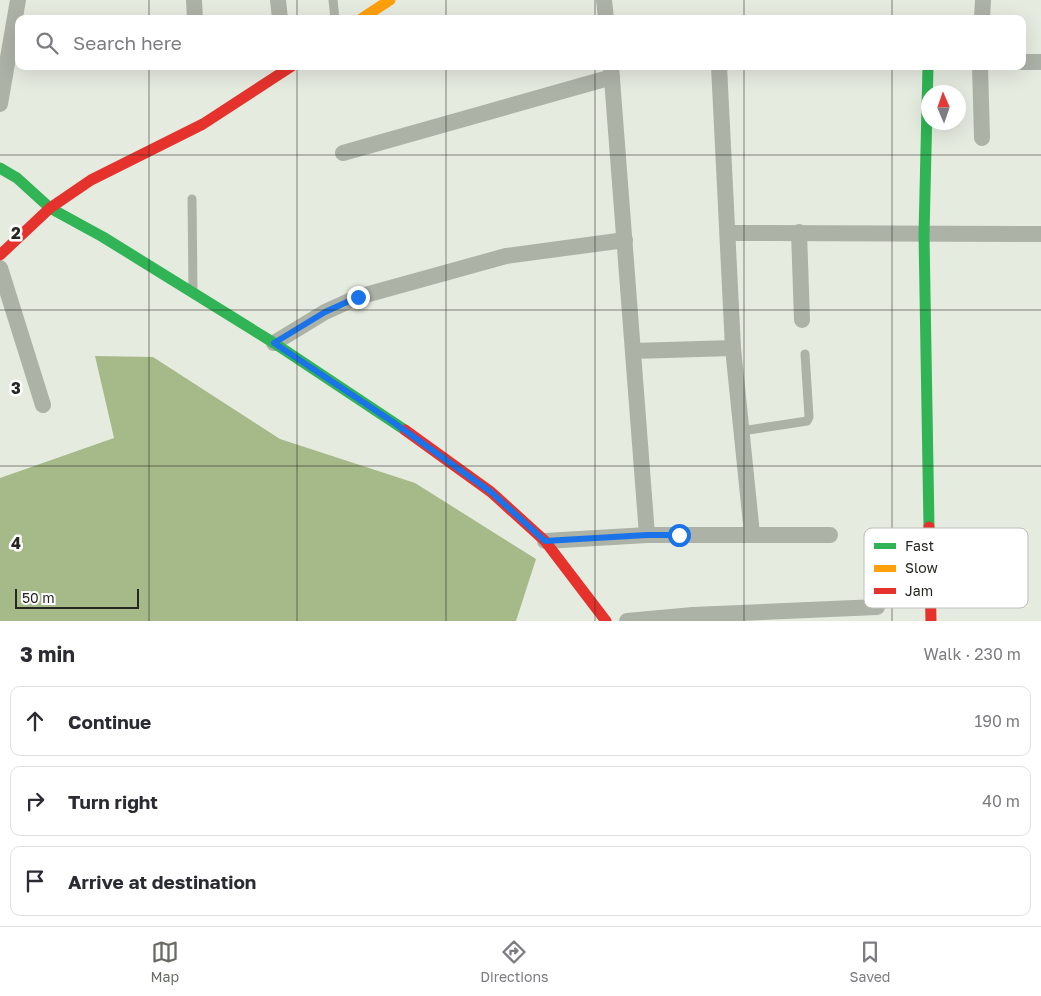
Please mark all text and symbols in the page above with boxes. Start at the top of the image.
search box [15,15,1026,70]
icon: search [33,29,61,57]
text: Search here [73,31,182,54]
north arrow [921,85,966,130]
text: 2 [11,223,21,243]
route end [347,286,370,309]
text: 3 [11,378,21,398]
route start [668,524,691,547]
legend [864,528,1028,608]
text: 4 [11,533,21,553]
text: Fast [905,537,934,554]
text: Slow [905,559,938,576]
text: Jam [905,582,933,599]
scale bar [15,586,139,609]
text: 50 m [22,589,55,606]
text: 3 min [20,641,75,667]
text: Walk · 230 m [924,644,1021,664]
icon: ahead [21,707,49,735]
text: Continue [68,710,151,733]
text: 190 m [974,711,1020,731]
icon: right [21,787,49,815]
text: Turn right [68,790,158,813]
text: 40 m [982,791,1020,811]
icon: arrive [21,867,49,895]
text: Arrive at destination [68,870,256,893]
tab: Map [151,938,179,985]
tab: Directions [480,938,549,985]
tab: Saved [850,938,890,985]

